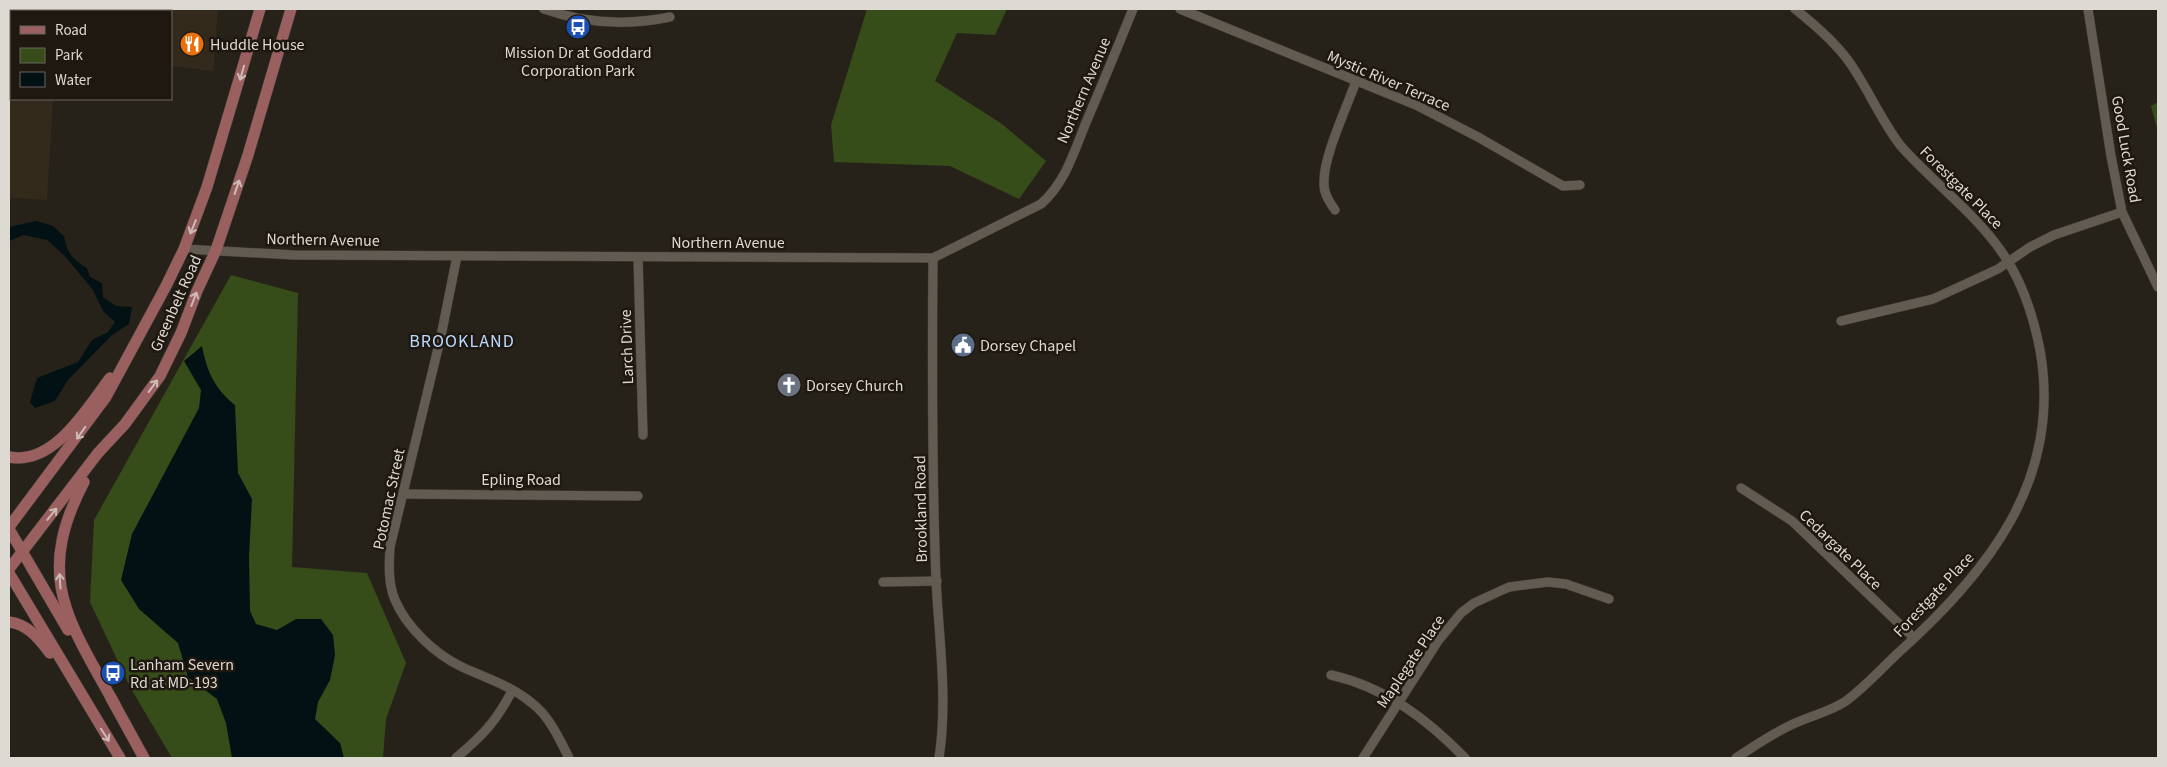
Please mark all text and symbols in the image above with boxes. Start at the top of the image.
legend [10,10,172,100]
bus stop icon: Mission Dr at Goddard Corporation Park [565,14,591,40]
text: Road [55,20,87,41]
restaurant icon: Huddle House [179,31,205,57]
place label: Huddle House [210,34,305,56]
street label: Northern Avenue [1052,34,1116,147]
place label: Mission Dr at Goddard Corporation Park [504,42,652,82]
text: Park [55,45,84,66]
street label: Mystic River Terrace [1324,45,1454,117]
one-way arrow [237,64,246,80]
text: Water [55,70,92,91]
street label: Good Luck Road [2106,94,2146,204]
street label: Forestgate Place [1915,141,2008,234]
one-way arrow [233,180,243,196]
one-way arrow [187,219,197,234]
street label: Northern Avenue [266,228,380,252]
street label: Northern Avenue [671,232,785,254]
street label: Greenbelt Road [145,252,207,355]
one-way arrow [190,292,199,307]
street label: Larch Drive [615,309,639,385]
district label: BROOKLAND [409,329,515,354]
public building icon: Dorsey Chapel [950,332,976,358]
place label: Dorsey Chapel [980,335,1076,357]
church icon: Dorsey Church [776,372,802,398]
place label: Dorsey Church [806,375,903,397]
one-way arrow [148,379,158,393]
one-way arrow [76,425,86,439]
street label: Potomac Street [368,446,411,552]
street label: Brookland Road [909,455,933,563]
street label: Epling Road [481,469,561,491]
street label: Cedargate Place [1794,504,1887,595]
one-way arrow [47,508,58,521]
street label: Forestgate Place [1888,547,1979,642]
one-way arrow [56,574,65,590]
street label: Maplegate Place [1371,610,1450,713]
place label: Lanham Severn Rd at MD-193 [130,654,234,694]
bus stop icon: Lanham Severn Rd at MD-193 [100,660,126,686]
one-way arrow [100,728,110,742]

